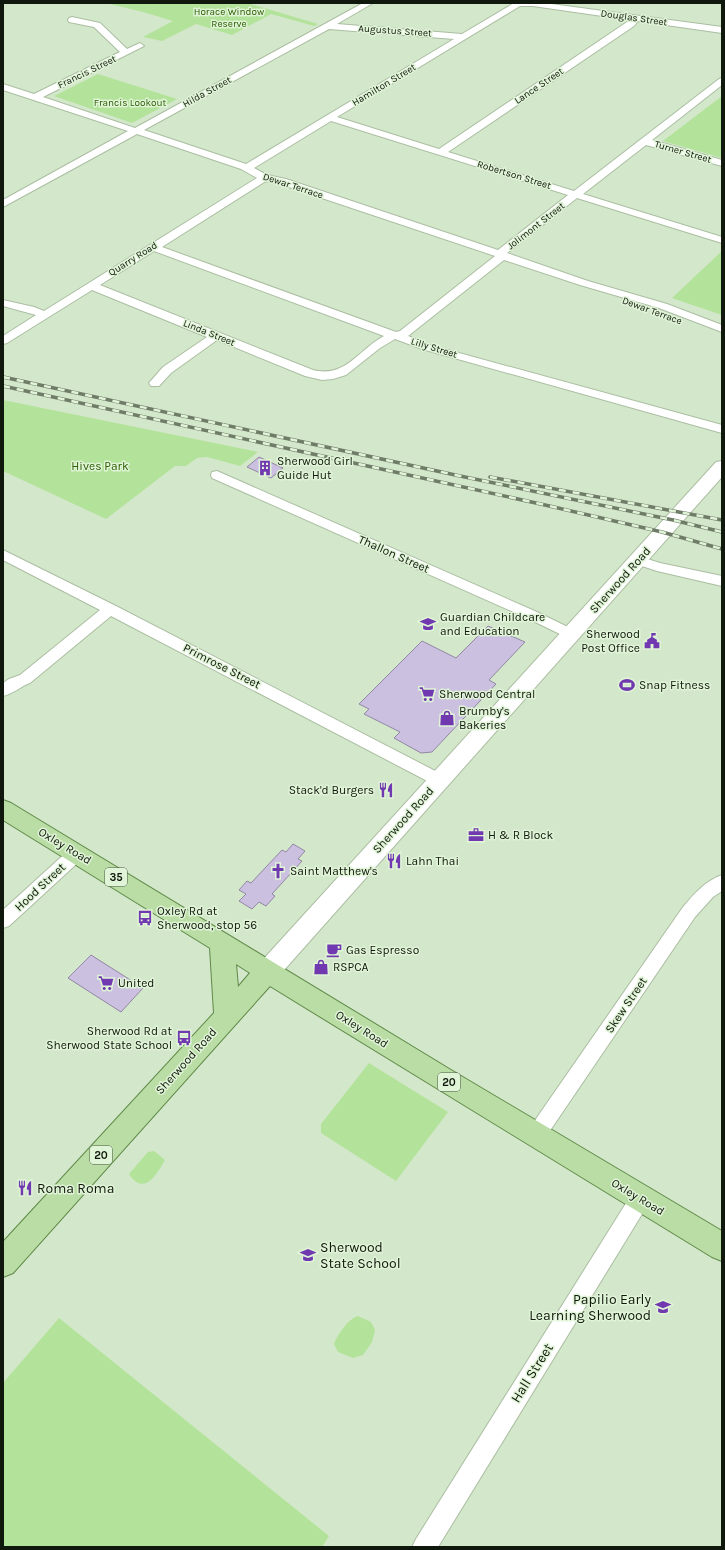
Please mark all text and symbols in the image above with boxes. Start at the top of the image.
park label: Horace Window Reserve [194,6,265,30]
street label: Douglas Street [600,7,668,29]
street label: Augustus Street [358,22,432,40]
street label: Francis Street [56,53,118,91]
street label: Hamilton Street [350,61,418,109]
street label: Lance Street [512,65,566,107]
street label: Hilda Street [181,74,234,110]
park label: Francis Lookout [94,97,167,109]
street label: Turner Street [653,138,713,166]
street label: Robertson Street [476,158,553,192]
street label: Dewar Terrace [261,171,325,201]
street label: Jolimont Street [505,200,567,252]
street label: Quarry Road [106,239,160,279]
street label: Dewar Terrace [620,295,684,327]
street label: Linda Street [181,317,237,349]
street label: Lilly Street [409,335,459,361]
place label: Sherwood Girl Guide Hut [277,454,353,482]
park label: Hives Park [71,459,129,473]
building icon: Sherwood Girl Guide Hut [256,459,274,477]
street label: Thallon Street [356,532,432,576]
street label: Sherwood Road [587,544,653,616]
place label: Guardian Childcare and Education [440,610,545,638]
school or university icon: Guardian Childcare and Education [419,615,437,633]
place label: Sherwood Post Office [581,627,640,655]
public building icon: Sherwood Post Office [643,632,661,650]
street label: Primrose Street [181,640,263,692]
sports icon: Snap Fitness [618,676,636,694]
place label: Snap Fitness [639,678,710,692]
supermarket icon: Sherwood Central [418,685,436,703]
place label: Sherwood Central [439,687,535,701]
place label: Brumby's Bakeries [459,704,510,732]
shop icon: Brumby's Bakeries [438,709,456,727]
restaurant icon: Stack'd Burgers [377,781,395,799]
place label: Stack'd Burgers [289,783,374,797]
street label: Sherwood Road [370,784,436,856]
street label: Oxley Road [36,825,94,867]
office icon: H & R Block [467,826,485,844]
place label: H & R Block [488,828,553,842]
restaurant icon: Lahn Thai [385,852,403,870]
place label: Lahn Thai [406,854,459,868]
street label: Hood Street [12,860,69,914]
church icon: Saint Matthew's [269,862,287,880]
place label: Saint Matthew's [290,864,378,878]
road number: 35 [105,868,127,886]
place label: Oxley Rd at Sherwood, stop 56 [157,904,257,932]
bus stop icon: Oxley Rd at Sherwood, stop 56 [136,909,154,927]
cafe icon: Gas Espresso [325,941,343,959]
place label: Gas Espresso [346,943,419,957]
shop icon: RSPCA [312,958,330,976]
place label: RSPCA [333,960,369,974]
supermarket icon: United [97,974,115,992]
street label: Skew Street [602,974,650,1036]
place label: United [118,976,154,990]
street label: Oxley Road [333,1007,391,1051]
place label: Sherwood Rd at Sherwood State School [46,1024,172,1052]
street label: Sherwood Road [153,1025,219,1097]
bus stop icon: Sherwood Rd at Sherwood State School [175,1029,193,1047]
road number: 20 [438,1073,460,1091]
road number: 20 [90,1146,112,1164]
street label: Oxley Road [609,1176,667,1218]
restaurant icon: Roma Roma [16,1179,34,1197]
place label: Roma Roma [37,1180,114,1197]
place label: Sherwood State School [320,1239,401,1272]
school or university icon: Sherwood State School [299,1246,317,1264]
place label: Papilio Early Learning Sherwood [529,1291,651,1324]
school or university icon: Papilio Early Learning Sherwood [654,1298,672,1316]
street label: Hall Street [507,1340,557,1406]

